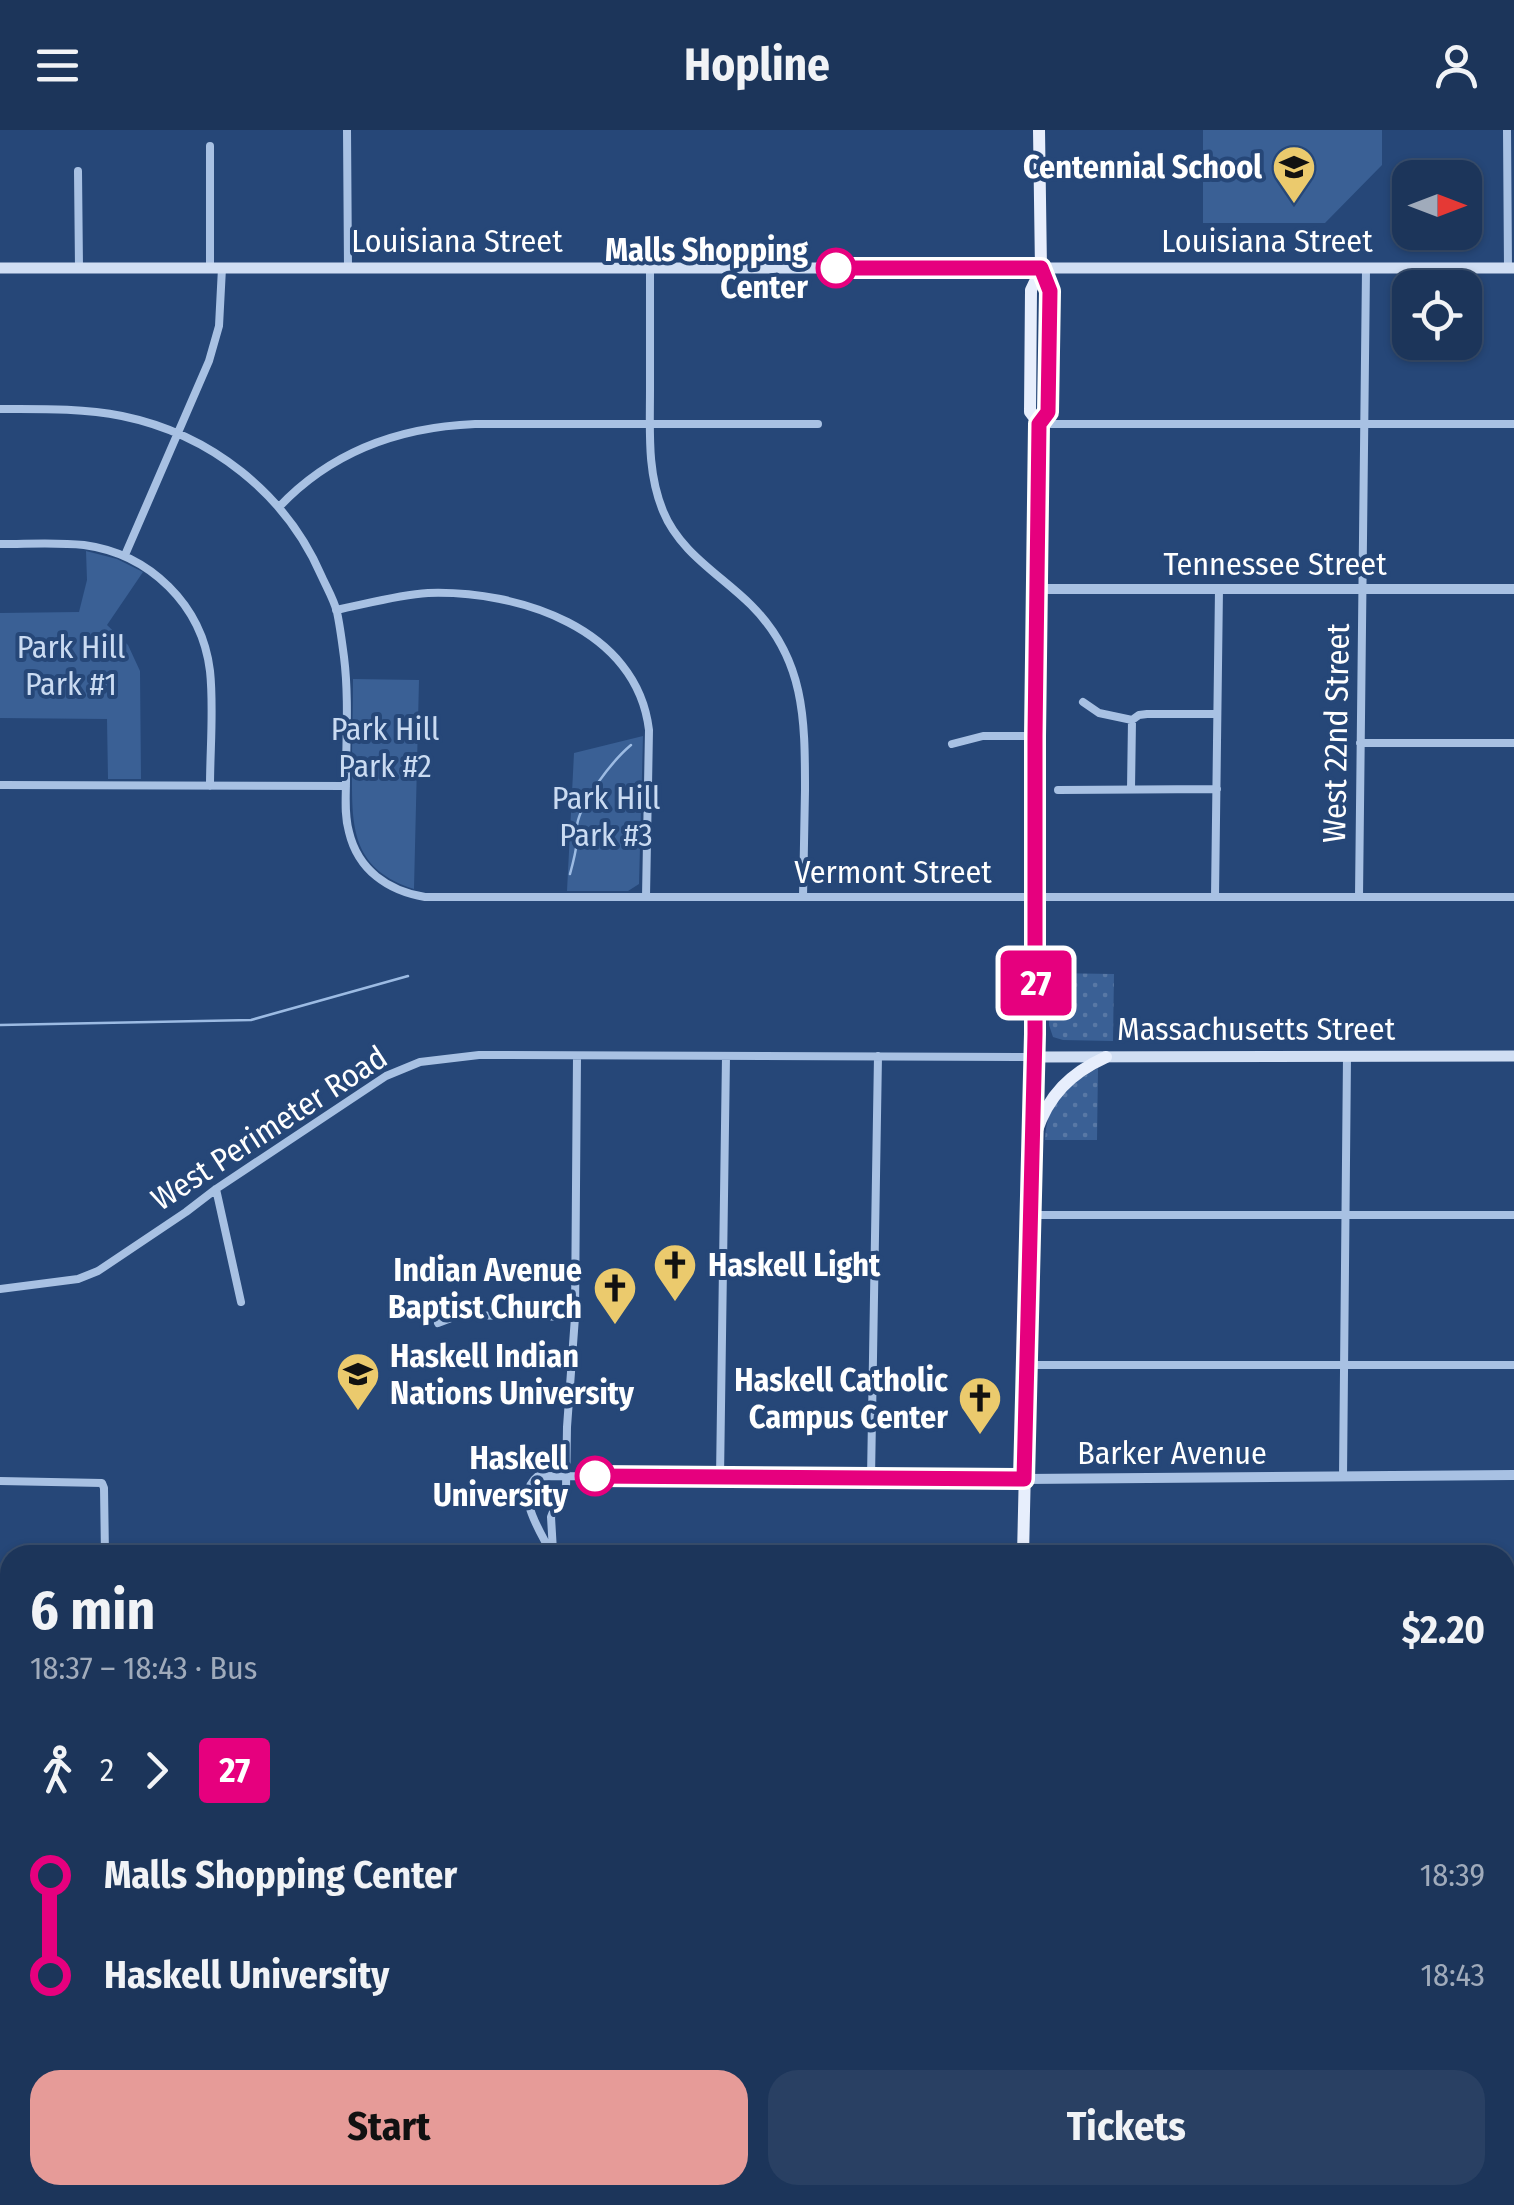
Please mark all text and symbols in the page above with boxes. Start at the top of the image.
icon: menu [30,38,85,93]
text: Hopline [684,38,830,92]
icon: person [1429,38,1484,93]
school or university icon: Centennial School [1271,144,1317,205]
place label: Centennial School [1023,148,1262,186]
north arrow [1392,160,1482,250]
map controls [1392,160,1482,360]
street label: Louisiana Street [351,222,563,260]
street label: Louisiana Street [1161,222,1373,260]
place label: Malls Shopping Center [605,231,808,306]
marker: Malls Shopping Center [817,249,855,287]
button: locate [1392,270,1482,360]
street label: Tennessee Street [1163,545,1387,583]
street label: West 22nd Street [1315,622,1357,843]
park label: Park Hill Park #1 [17,628,125,703]
park label: Park Hill Park #2 [331,710,439,785]
park label: Park Hill Park #3 [552,779,660,854]
street label: Vermont Street [794,853,992,891]
line badge: 27 [991,950,1081,1016]
text: 27 [1021,962,1051,1004]
street label: Massachusetts Street [1117,1010,1396,1048]
street label: West Perimeter Road [144,1038,394,1218]
church icon: Haskell Light [652,1242,698,1303]
place label: Haskell Light [708,1246,881,1284]
place label: Indian Avenue Baptist Church [388,1251,582,1326]
church icon: Indian Avenue Baptist Church [592,1265,638,1326]
place label: Haskell Indian Nations University [390,1337,635,1412]
school or university icon: Haskell Indian Nations University [335,1351,381,1412]
place label: Haskell Catholic Campus Center [734,1361,948,1436]
church icon: Haskell Catholic Campus Center [957,1375,1003,1436]
street label: Barker Avenue [1077,1434,1267,1472]
place label: Haskell University [433,1439,569,1514]
marker: Haskell University [576,1457,614,1495]
text: 6 min [30,1578,155,1644]
text: $2.20 [1402,1607,1485,1653]
text: 18:37 – 18:43 · Bus [30,1649,257,1687]
icon: walk [30,1743,85,1798]
icon: forward [129,1743,184,1798]
text: 27 [219,1749,250,1791]
text: 2 [100,1751,114,1789]
text: Malls Shopping Center [104,1852,457,1898]
text: 18:39 [1420,1856,1485,1894]
text: Haskell University [104,1952,389,1998]
text: 18:43 [1420,1956,1485,1994]
button: Start [30,2070,748,2185]
button: Tickets [768,2070,1485,2185]

